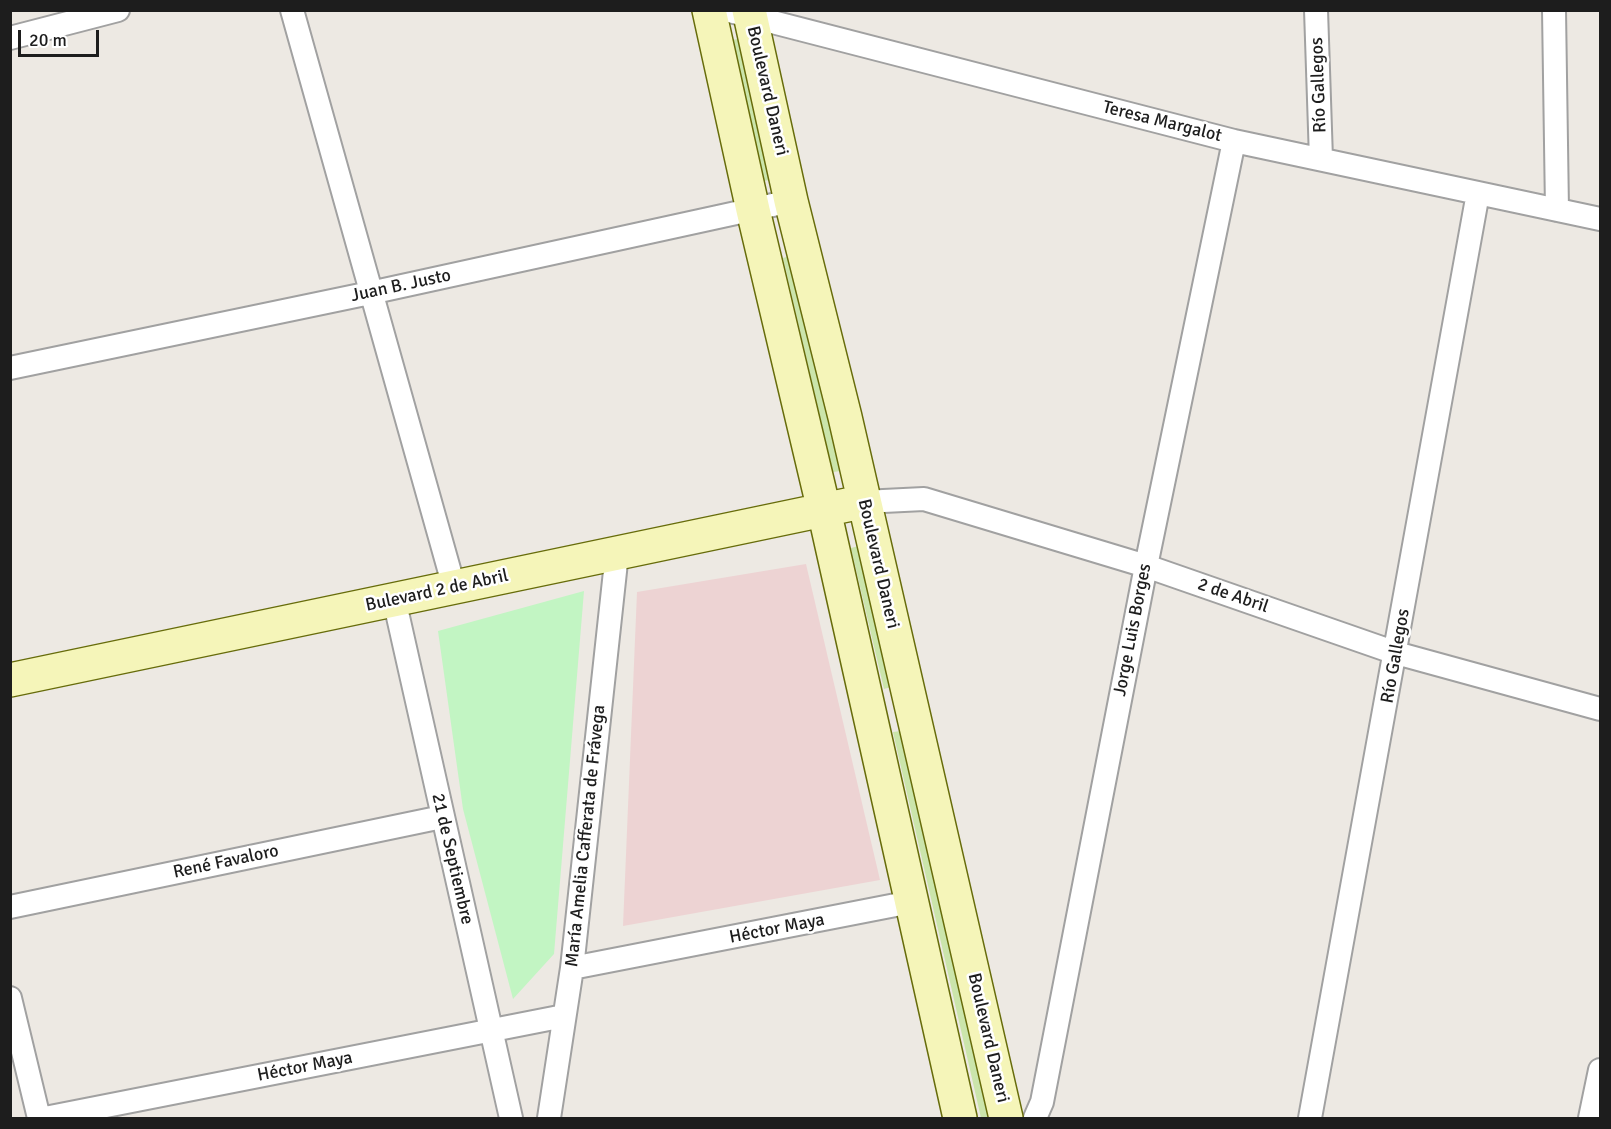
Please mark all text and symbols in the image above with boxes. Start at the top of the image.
scale bar [21,18,102,56]
street label: Boulevard Daneri [742,24,792,158]
text: 20 m [29,29,67,51]
street label: Río Gallegos [1307,37,1331,133]
street label: Teresa Margalot [1100,97,1224,147]
street label: Juan B. Justo [349,265,453,307]
street label: Boulevard Daneri [853,497,903,631]
street label: Jorge Luis Borges [1110,562,1156,698]
street label: Bulevard 2 de Abril [364,565,510,617]
street label: 2 de Abril [1195,574,1271,618]
street label: Río Gallegos [1377,607,1415,705]
street label: María Amelia Cafferata de Frávega [561,704,611,968]
street label: 21 de Septiembre [426,791,478,927]
street label: René Favaloro [171,840,281,884]
street label: Héctor Maya [728,909,826,949]
street label: Boulevard Daneri [963,971,1013,1105]
street label: Héctor Maya [256,1047,354,1087]

